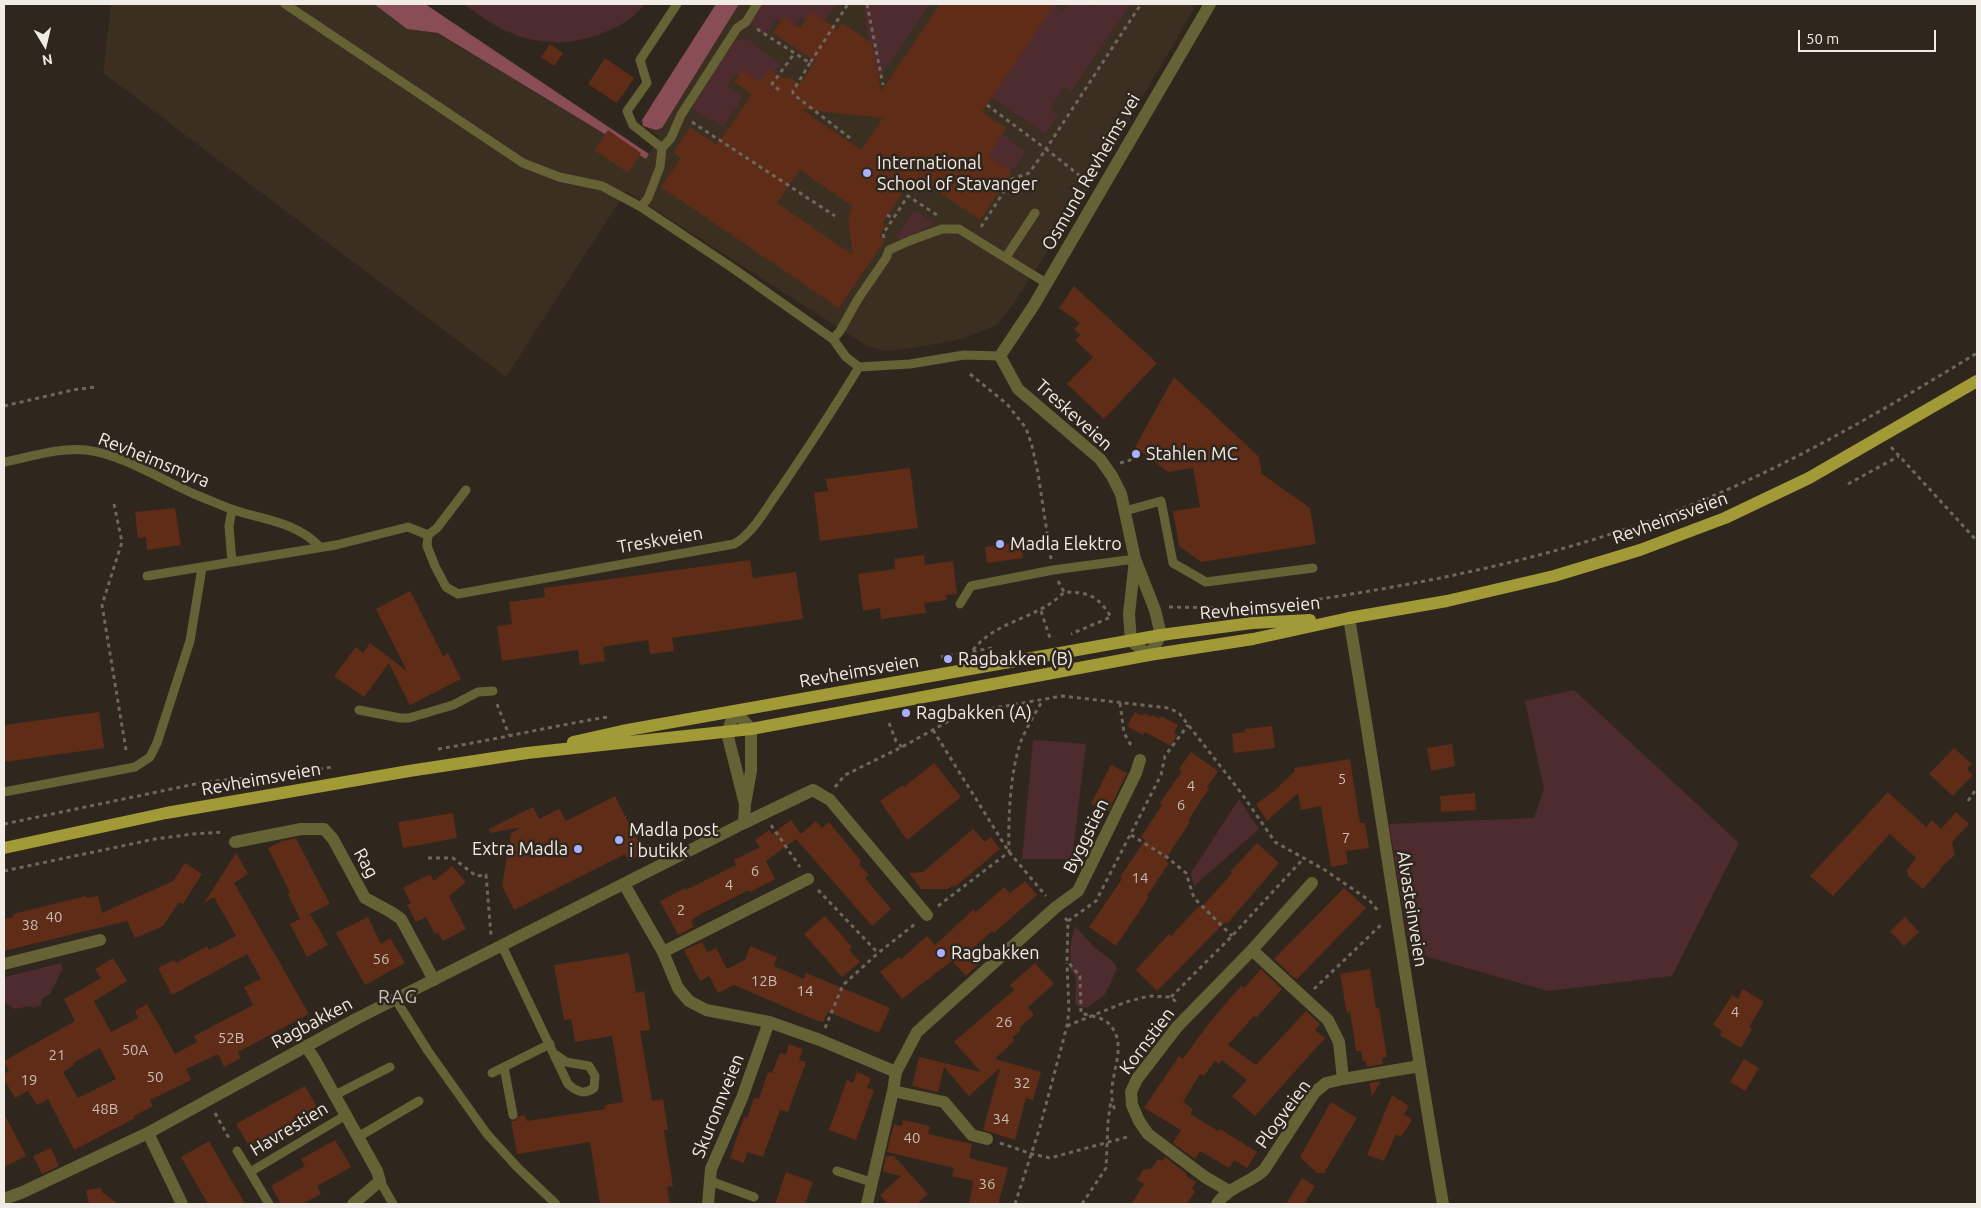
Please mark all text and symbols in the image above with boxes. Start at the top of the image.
north arrow [20,20,70,70]
scale bar [1801,20,1938,52]
text: 50 m [1806,30,1839,47]
text: N [41,51,54,69]
street label: Osmund Revheims vei [1037,90,1145,254]
place label: International School of Stavanger [877,152,1038,194]
marker: International School of Stavanger [861,167,873,179]
street label: Treskeveien [1031,375,1117,455]
street label: Revheimsmyra [95,428,213,492]
place label: Stahlen MC [1146,443,1238,465]
marker: Stahlen MC [1130,448,1142,460]
street label: Revheimsveien [1609,487,1731,549]
street label: Treskveien [616,522,704,558]
place label: Madla Elektro [1010,533,1122,555]
marker: Madla Elektro [994,538,1006,550]
street label: Revheimsveien [1199,592,1321,624]
place label: Ragbakken (B) [958,648,1073,670]
street label: Revheimsveien [797,650,921,692]
marker: Ragbakken (B) [942,653,954,665]
place label: Ragbakken (A) [916,702,1032,724]
marker: Ragbakken (A) [900,707,912,719]
street label: Revheimsveien [199,758,323,800]
house number: 5 [1338,770,1346,788]
house number: 4 [1187,777,1195,795]
street label: Byggstien [1059,795,1113,877]
house number: 6 [1177,796,1185,814]
place label: Madla post i butikk [629,819,718,862]
house number: 7 [1342,829,1350,847]
marker: Madla post i butikk [613,834,625,846]
place label: Extra Madla [472,838,568,860]
marker: Extra Madla [572,843,584,855]
street label: Rag [349,844,383,882]
street label: Alvasteinveien [1392,849,1432,969]
house number: 6 [751,862,759,880]
house number: 14 [1132,869,1148,887]
house number: 4 [725,876,733,894]
house number: 2 [677,901,685,919]
house number: 40 [46,908,62,926]
house number: 38 [22,916,38,934]
place label: Ragbakken [951,942,1040,964]
marker: Ragbakken [935,947,947,959]
house number: 56 [373,950,389,968]
house number: 12B [751,972,777,990]
house number: 14 [797,982,813,1000]
district label: RAG [378,986,418,1008]
street label: Ragbakken [268,993,356,1053]
street label: Kornstien [1115,1003,1179,1079]
house number: 4 [1731,1003,1739,1021]
house number: 26 [996,1013,1012,1031]
house number: 52B [218,1029,244,1047]
house number: 50A [122,1041,148,1059]
house number: 21 [49,1046,65,1064]
street label: Skuronnveien [687,1051,749,1161]
house number: 50 [147,1068,163,1086]
house number: 19 [21,1071,37,1089]
house number: 32 [1014,1074,1030,1092]
street label: Plogveien [1251,1075,1315,1153]
street label: Havrestien [246,1097,332,1161]
house number: 48B [92,1100,118,1118]
house number: 34 [993,1110,1009,1128]
house number: 40 [904,1129,920,1147]
house number: 36 [979,1175,995,1193]

